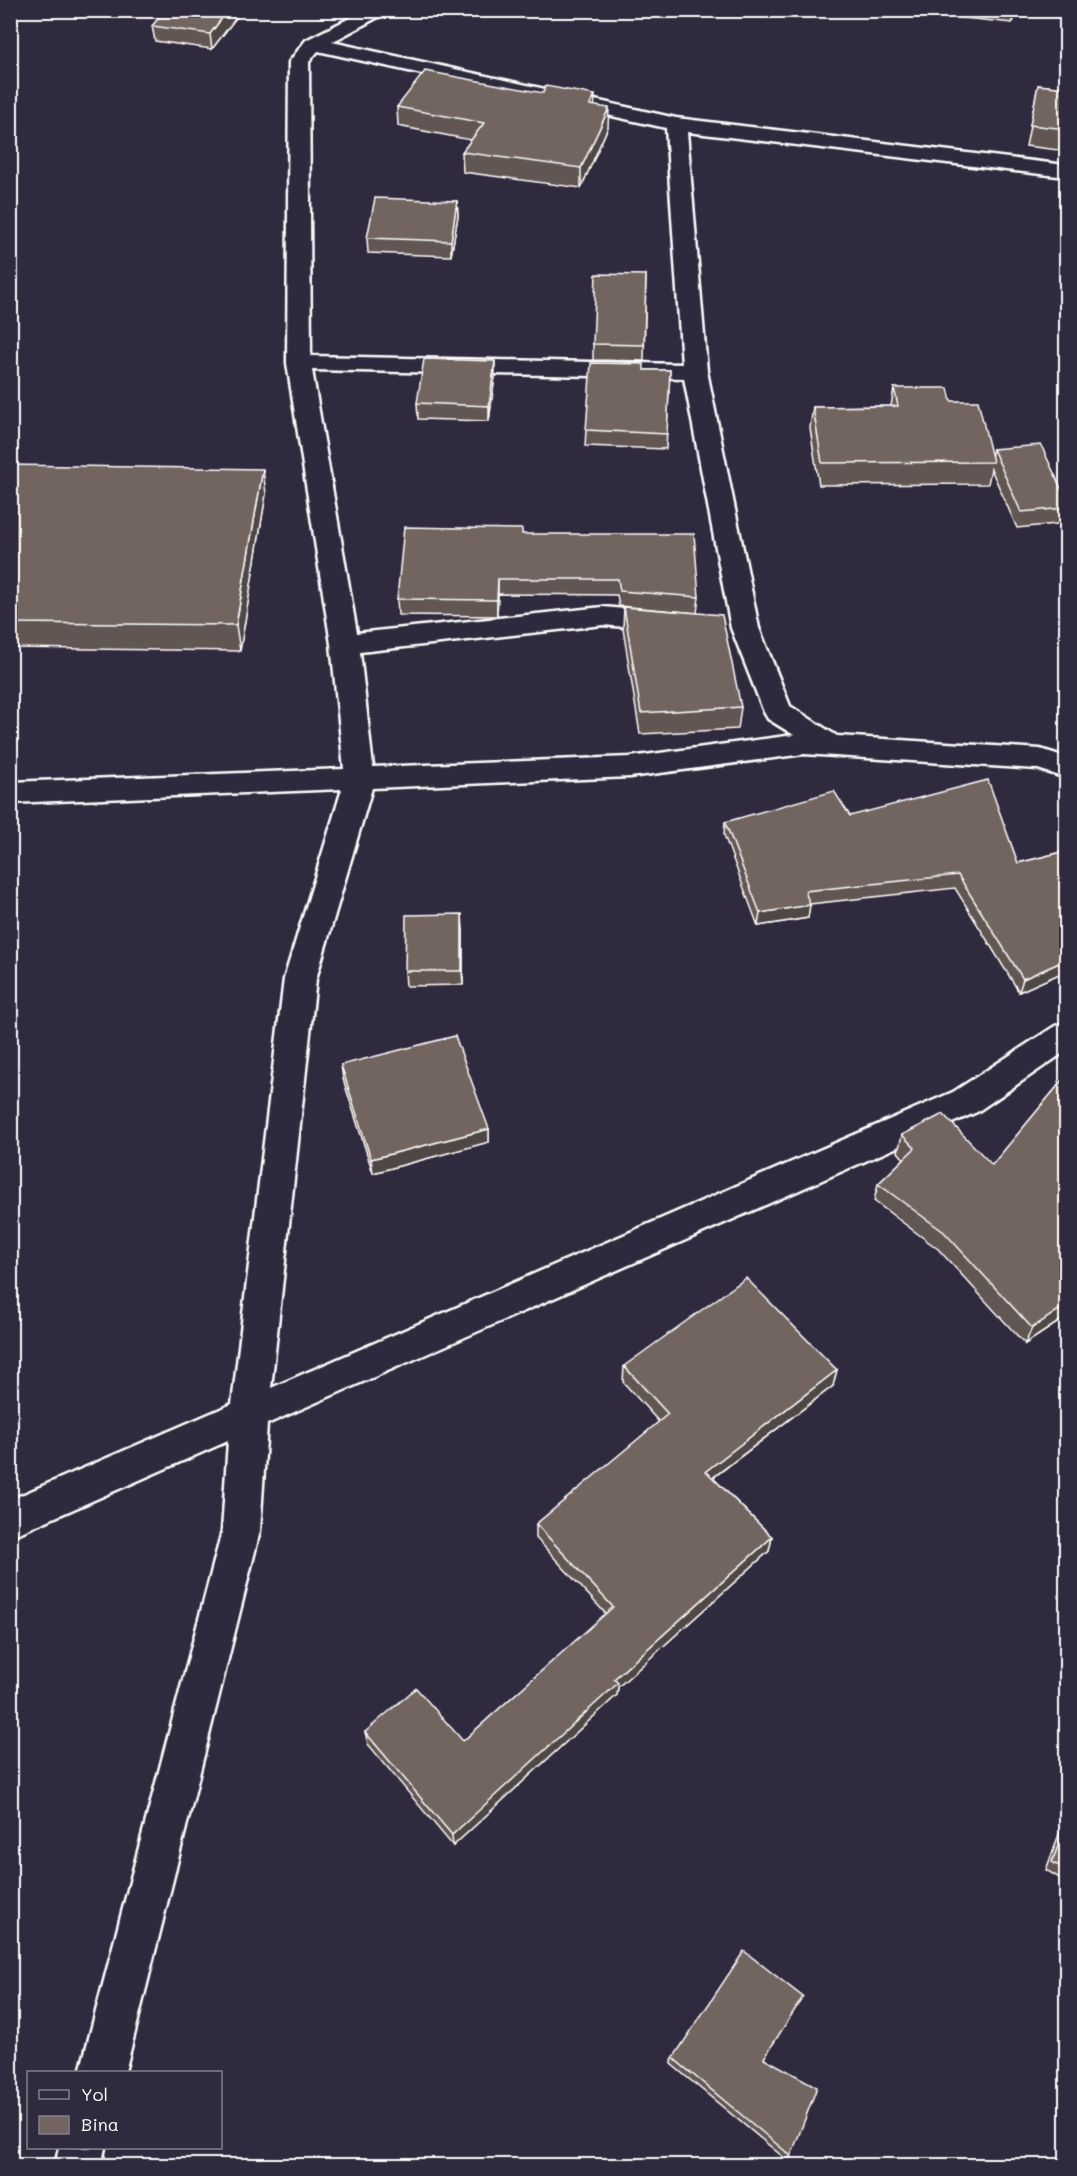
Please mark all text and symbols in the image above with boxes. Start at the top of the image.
legend [27,2071,222,2149]
text: Yol [81,2082,108,2106]
text: Bina [81,2112,119,2136]

